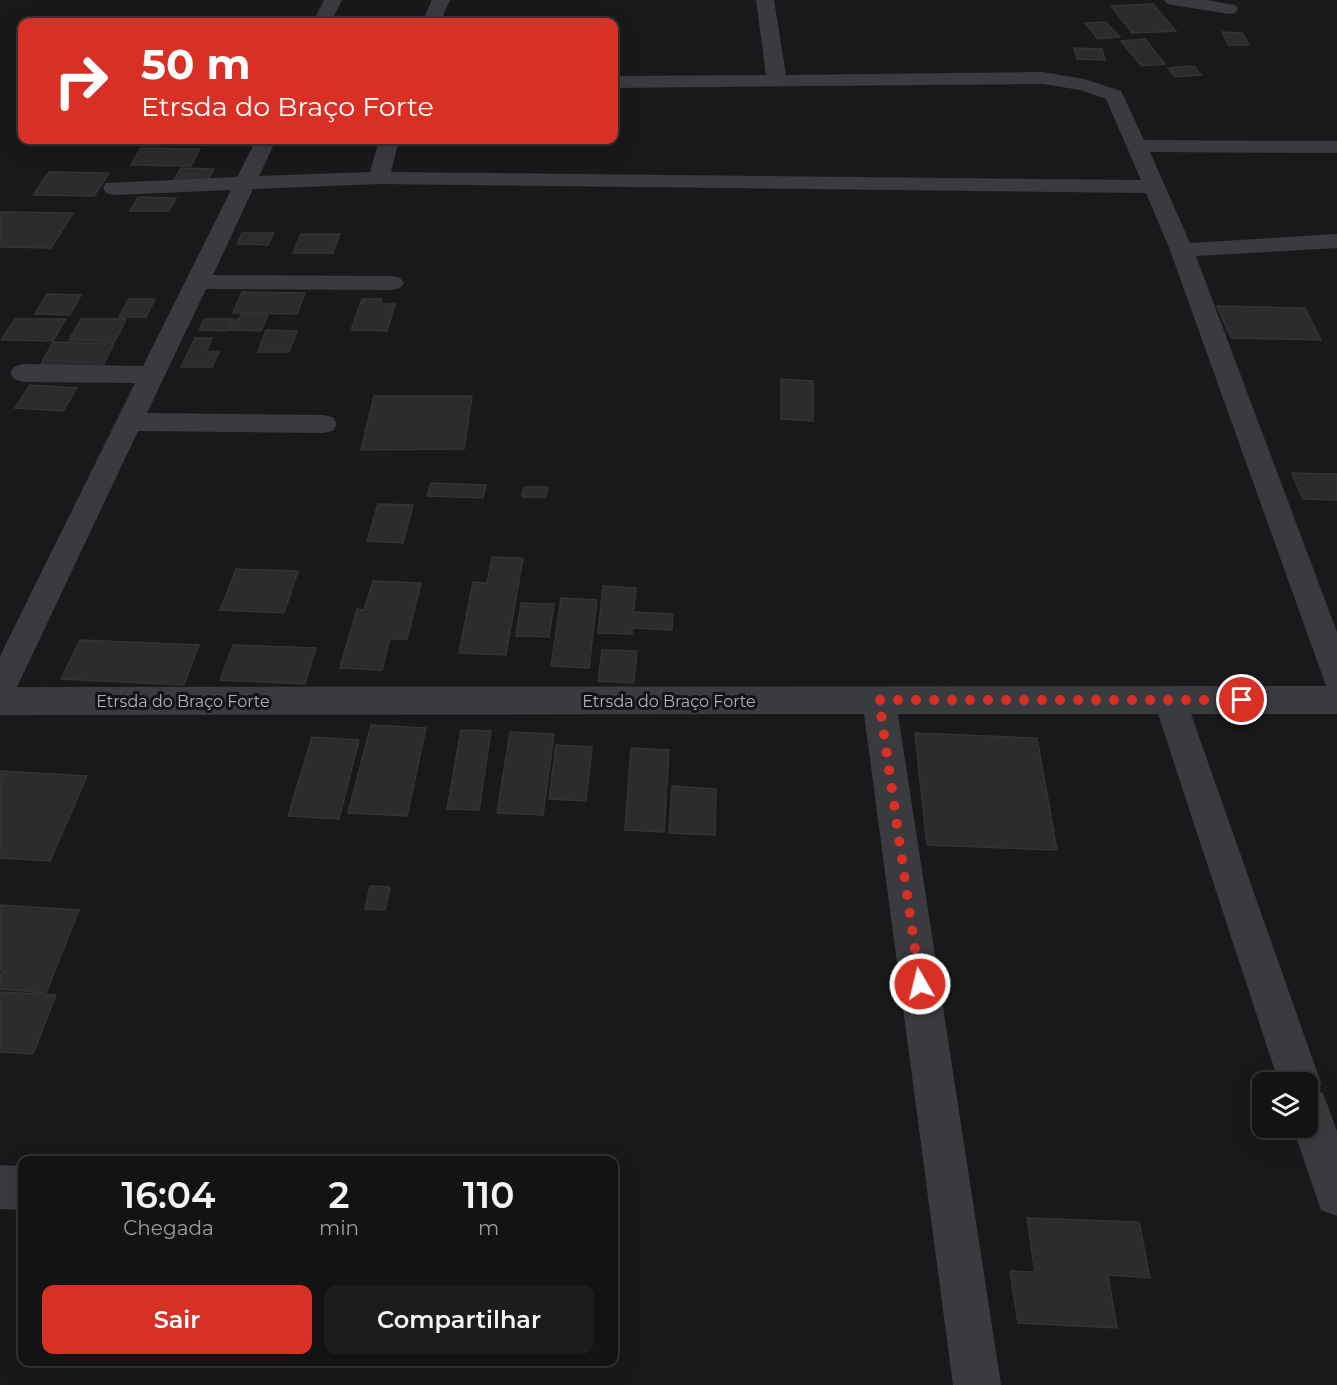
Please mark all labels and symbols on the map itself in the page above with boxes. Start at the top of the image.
pin [1216,674,1267,725]
street label: Etrsda do Braço Forte [96,692,270,711]
street label: Etrsda do Braço Forte [582,692,756,711]
position arrow [888,952,952,1016]

